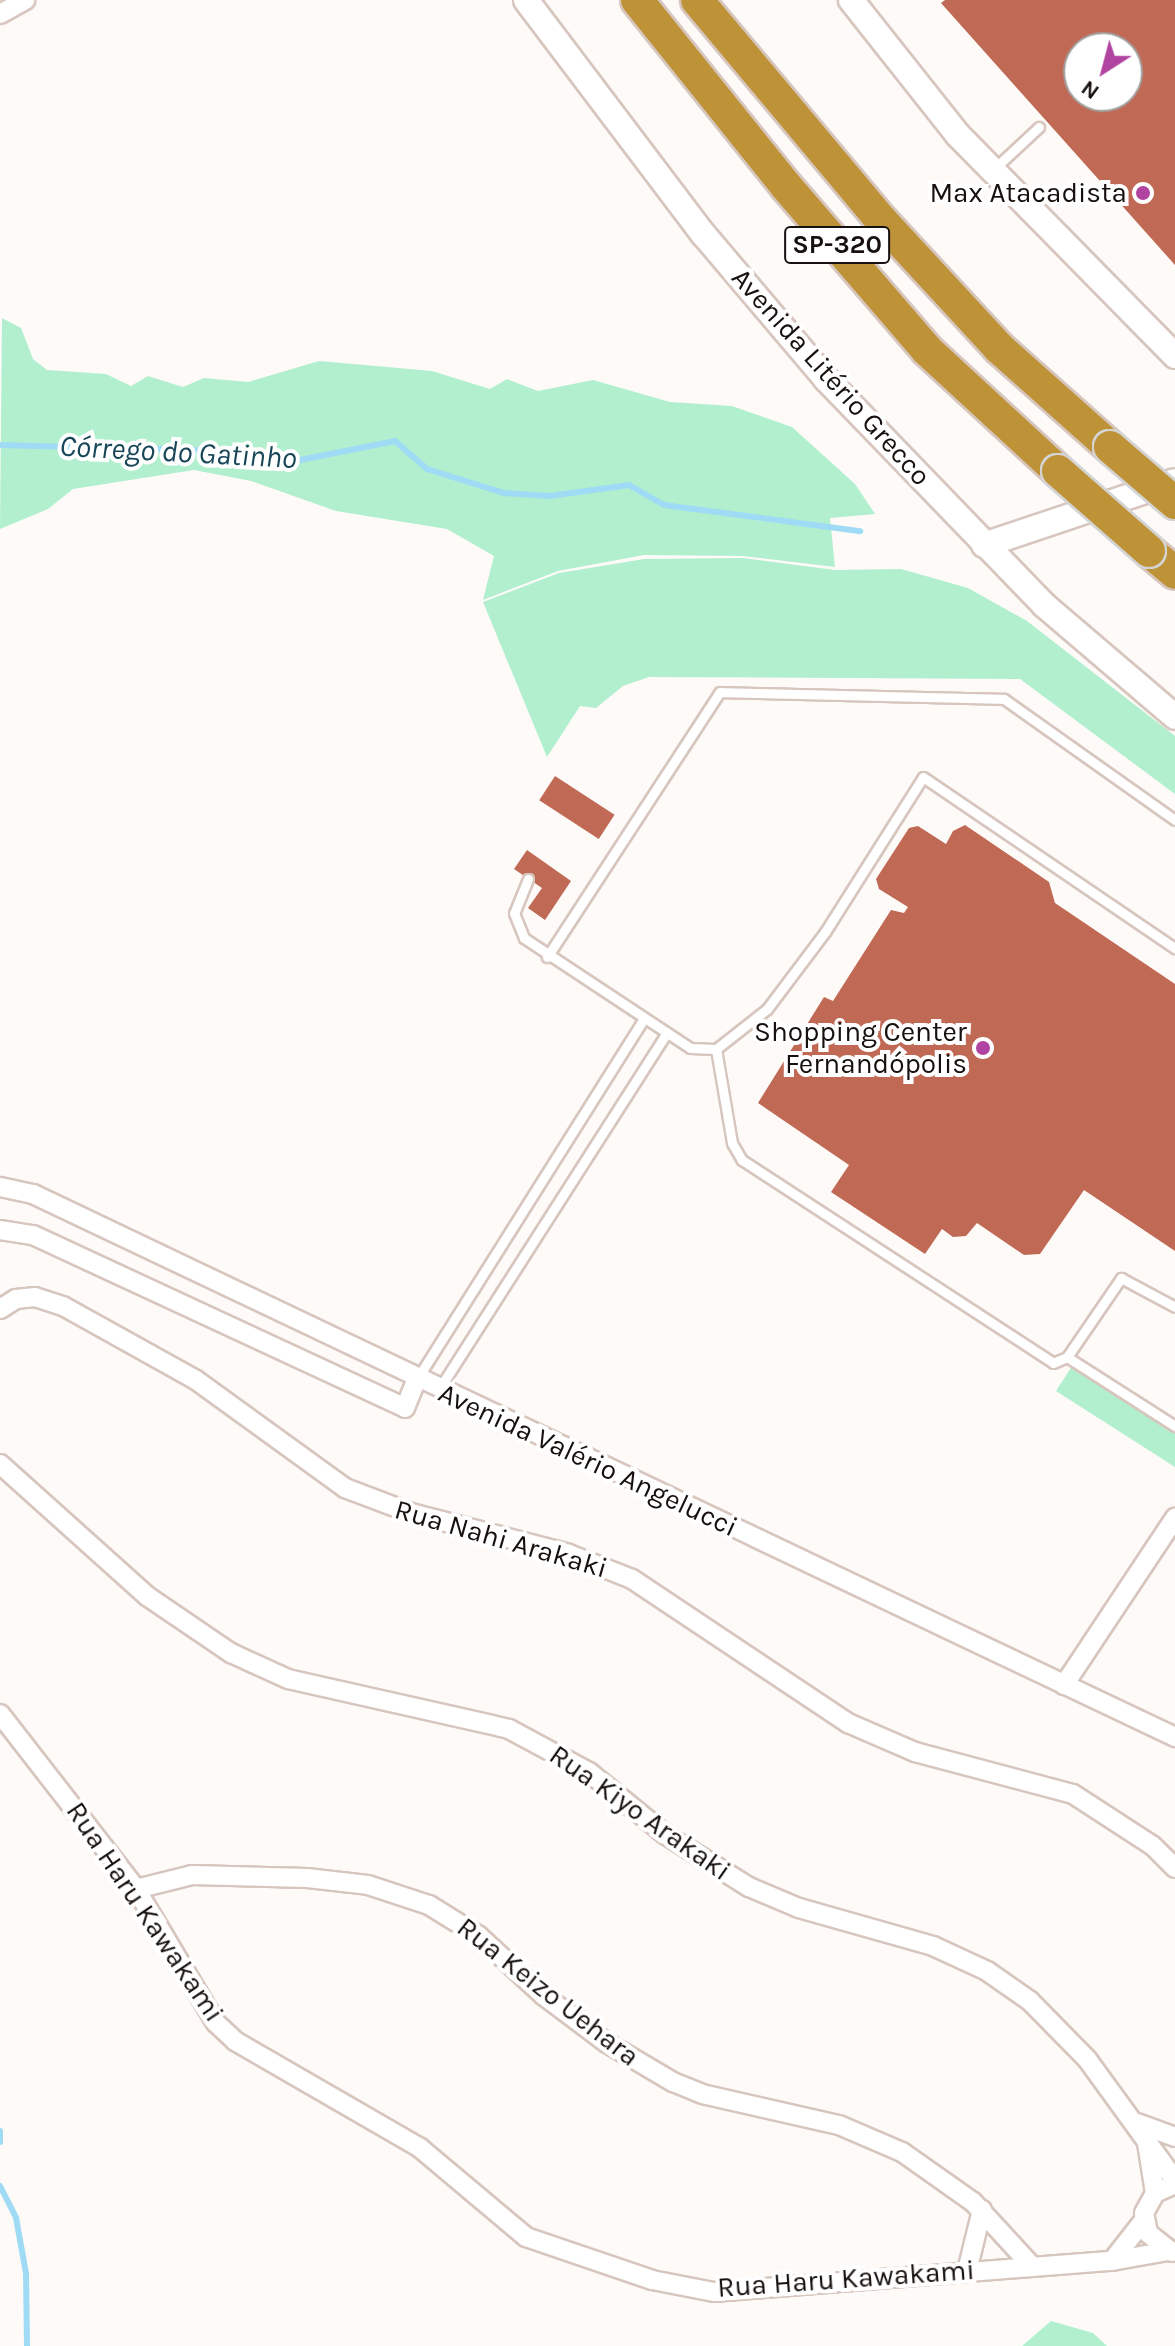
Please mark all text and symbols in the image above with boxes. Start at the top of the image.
north arrow [1063,32,1143,112]
text: N [1076,75,1104,105]
place label: Max Atacadista [929,176,1127,210]
marker: Max Atacadista [1134,184,1152,202]
road number: SP-320 [783,223,891,267]
street label: Avenida Litério Grecco [724,261,938,493]
water label: Córrego do Gatinho [59,428,297,476]
place label: Shopping Center Fernandópolis [754,1015,967,1081]
marker: Shopping Center Fernandópolis [974,1039,992,1057]
street label: Avenida Valério Angelucci [433,1376,743,1544]
street label: Rua Nahi Arakaki [391,1493,611,1585]
street label: Rua Kiyo Arakaki [543,1738,737,1888]
street label: Rua Haru Kawakami [59,1796,231,2028]
street label: Rua Keizo Uehara [450,1911,646,2073]
street label: Rua Haru Kawakami [716,2253,976,2305]

